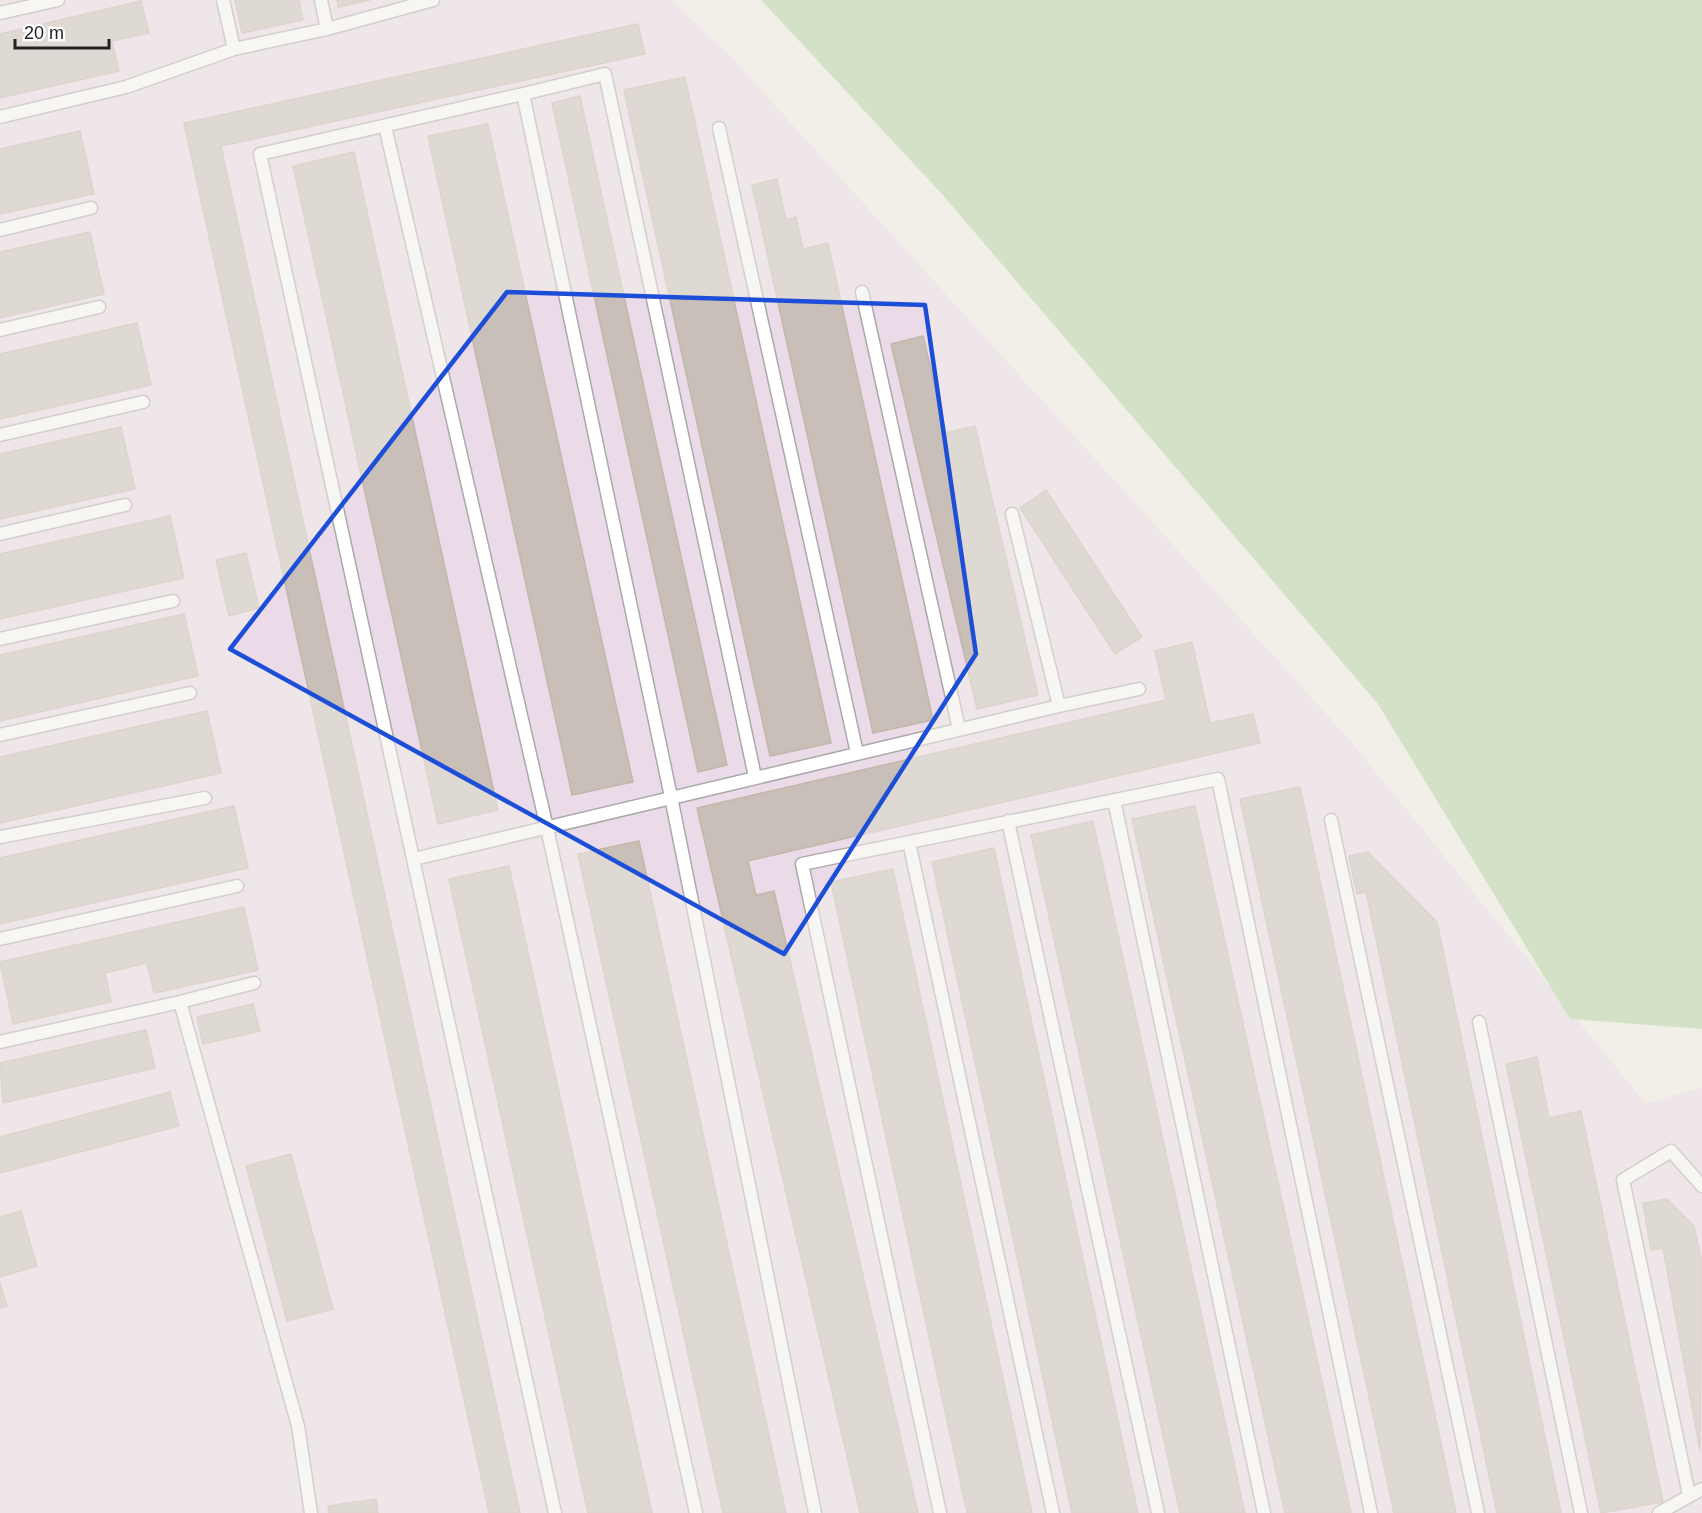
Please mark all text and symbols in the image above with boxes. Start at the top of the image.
scale bar [15,12,110,50]
text: 20 m [24,23,64,43]

